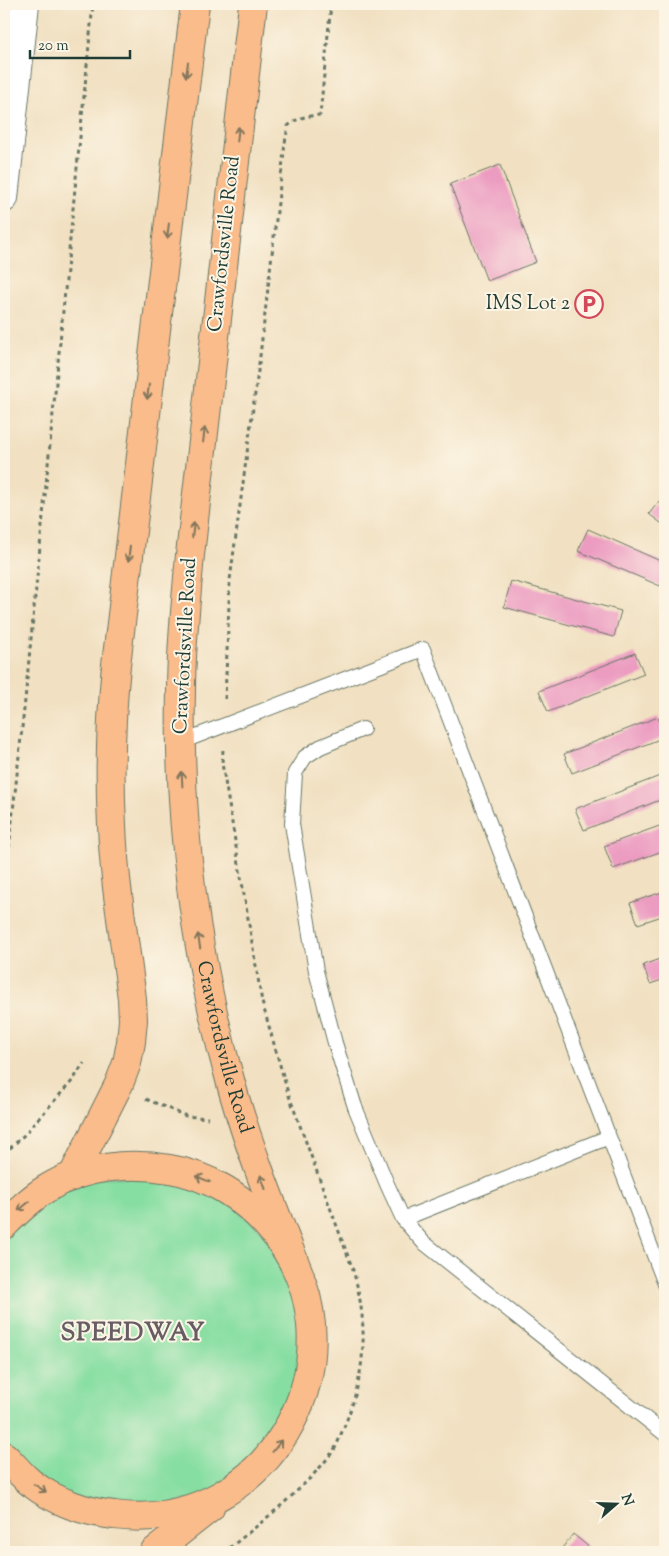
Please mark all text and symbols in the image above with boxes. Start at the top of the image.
scale bar [30,28,130,60]
text: 20 m [38,36,69,57]
one-way arrow [182,61,192,77]
one-way arrow [233,127,243,143]
street label: Crawfordsville Road [201,154,249,334]
one-way arrow [163,223,173,239]
parking icon: IMS Lot 2 [574,289,604,319]
place label: IMS Lot 2 [486,290,570,319]
one-way arrow [143,384,153,400]
one-way arrow [199,427,209,443]
one-way arrow [188,522,198,538]
one-way arrow [124,545,134,561]
street label: Crawfordsville Road [167,557,205,735]
one-way arrow [178,771,187,787]
one-way arrow [194,933,204,949]
street label: Crawfordsville Road [188,959,260,1137]
one-way arrow [196,1174,211,1183]
one-way arrow [258,1175,267,1190]
one-way arrow [18,1200,31,1211]
district label: SPEEDWAY [60,1316,206,1352]
one-way arrow [272,1439,282,1453]
north arrow [592,1478,642,1528]
one-way arrow [32,1483,46,1493]
text: N [615,1492,638,1509]

